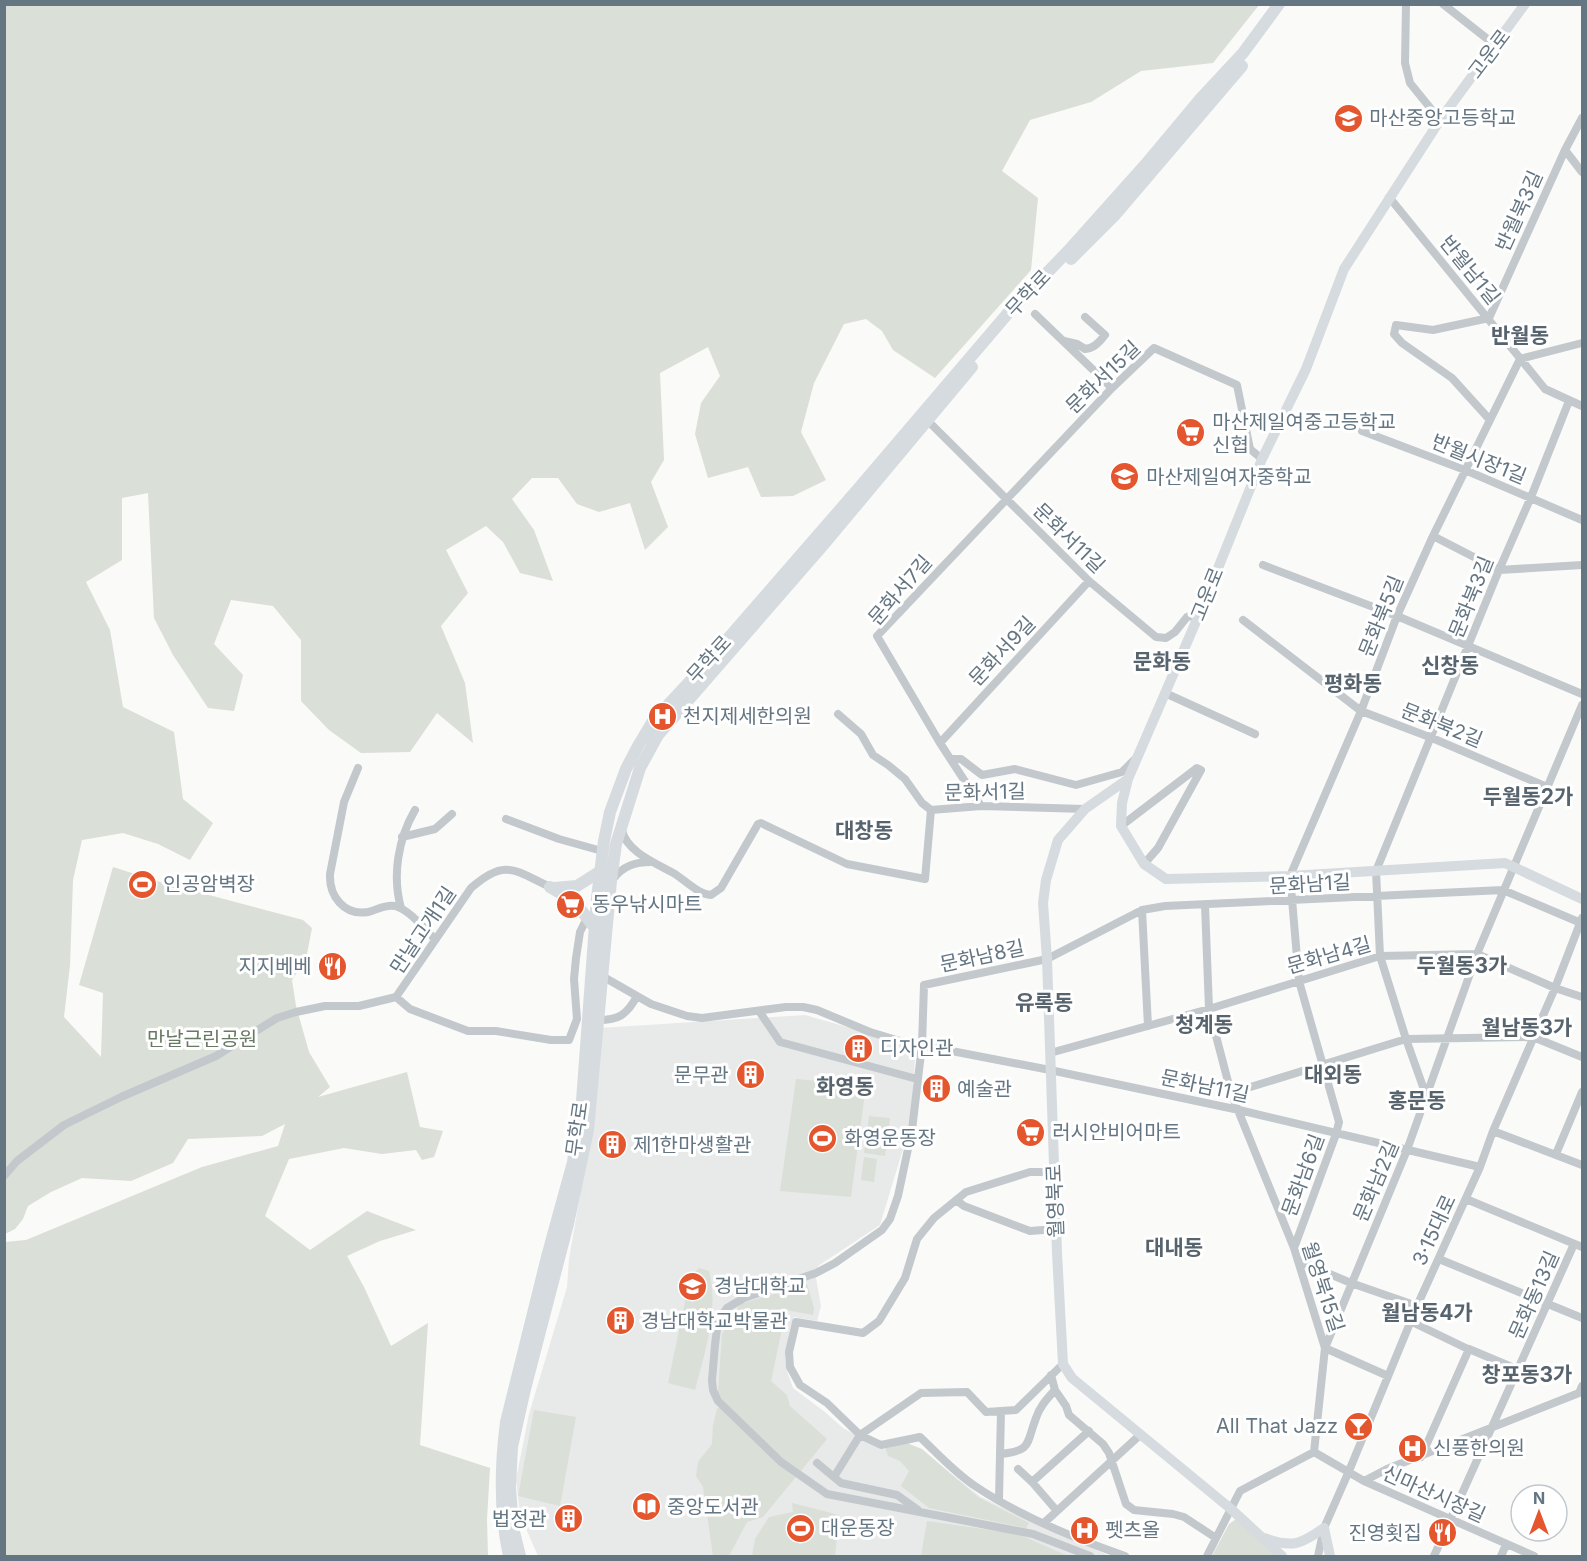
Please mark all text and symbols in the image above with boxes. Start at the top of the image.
street label: 고운로 [1463,25,1515,83]
school or university icon: 마산중앙고등학교 [1332,102,1364,134]
place label: 마산중앙고등학교 [1369,106,1516,130]
street label: 반월북3길 [1491,167,1547,255]
street label: 반월남1길 [1435,231,1505,309]
street label: 무학로 [1000,265,1056,321]
district label: 반월동 [1491,323,1549,348]
street label: 문화서15길 [1061,336,1145,418]
place label: 마산제일여중고등학교 신협 [1212,410,1396,457]
supermarket icon: 마산제일여중고등학교 신협 [1175,417,1207,449]
street label: 반월시장1길 [1428,429,1530,489]
school or university icon: 마산제일여자중학교 [1109,461,1141,493]
place label: 마산제일여자중학교 [1146,465,1312,489]
street label: 문화서11길 [1028,498,1110,578]
street label: 문화서7길 [863,550,937,630]
street label: 문화북3길 [1444,553,1498,641]
street label: 고운로 [1186,564,1228,624]
street label: 문화북5길 [1354,572,1408,660]
street label: 문화서9길 [964,611,1040,691]
street label: 무학로 [682,630,736,688]
district label: 문화동 [1133,649,1191,674]
district label: 신창동 [1421,653,1479,678]
district label: 평화동 [1324,671,1382,696]
street label: 문화북2길 [1398,698,1486,752]
hospital icon: 천지제세한의원 [646,700,678,732]
place label: 천지제세한의원 [683,704,812,728]
street label: 문화서1길 [944,779,1026,805]
district label: 두월동2가 [1483,784,1573,809]
district label: 대창동 [835,818,893,843]
sports icon: 인공암벽장 [126,868,158,900]
street label: 문화남1길 [1269,870,1351,898]
place label: 인공암벽장 [163,872,255,896]
street label: 만날고개1길 [385,882,461,978]
supermarket icon: 동우낚시마트 [555,888,587,920]
place label: 동우낚시마트 [592,892,702,916]
street label: 문화남4길 [1284,932,1374,978]
street label: 문화남8길 [937,935,1027,977]
restaurant icon: 지지베베 [317,950,349,982]
district label: 두월동3가 [1417,953,1507,978]
place label: 지지베베 [238,954,312,978]
district label: 유록동 [1015,990,1073,1015]
district label: 청계동 [1175,1012,1233,1037]
district label: 월남동3가 [1482,1015,1572,1040]
park label: 만날근린공원 [147,1027,257,1051]
building icon: 디자인관 [843,1032,875,1064]
place label: 디자인관 [880,1036,954,1060]
building icon: 문무관 [734,1059,766,1091]
district label: 대외동 [1304,1062,1362,1087]
place label: 문무관 [674,1063,729,1087]
street label: 문화남11길 [1159,1065,1251,1107]
building icon: 예술관 [920,1073,952,1105]
district label: 화영동 [816,1074,874,1099]
place label: 예술관 [957,1077,1012,1101]
district label: 홍문동 [1388,1088,1446,1113]
street label: 무학로 [561,1100,593,1158]
supermarket icon: 러시안비어마트 [1015,1116,1047,1148]
place label: 러시안비어마트 [1052,1120,1181,1144]
sports icon: 화영운동장 [807,1122,839,1154]
place label: 화영운동장 [844,1126,936,1150]
building icon: 제1한마생활관 [596,1129,628,1161]
street label: 문화남6길 [1277,1130,1329,1220]
place label: 제1한마생활관 [633,1133,752,1157]
street label: 문화남2길 [1348,1137,1404,1225]
street label: 월영북로 [1042,1164,1068,1238]
street label: 3·15대로 [1407,1191,1461,1269]
district label: 대내동 [1145,1235,1203,1260]
street label: 월영북15길 [1297,1239,1349,1335]
street label: 문화동13길 [1504,1247,1564,1343]
school or university icon: 경남대학교 [677,1270,709,1302]
place label: 경남대학교 [714,1274,806,1298]
district label: 월남동4가 [1381,1300,1473,1325]
building icon: 경남대학교박물관 [604,1305,636,1337]
place label: 경남대학교박물관 [641,1309,788,1333]
district label: 창포동3가 [1482,1362,1572,1387]
bar icon: All That Jazz [1343,1410,1375,1442]
place label: All That Jazz [1216,1414,1338,1438]
hospital icon: 신풍한의원 [1396,1432,1428,1464]
place label: 신풍한의원 [1433,1436,1525,1460]
street label: 신마산시장길 [1379,1461,1489,1527]
north arrow [1509,1483,1569,1543]
text: N [1533,1488,1545,1508]
library icon: 중앙도서관 [630,1491,662,1523]
place label: 중앙도서관 [667,1495,759,1519]
building icon: 법정관 [552,1503,584,1535]
place label: 법정관 [492,1507,547,1531]
sports icon: 대운동장 [784,1512,816,1544]
hospital icon: 펫츠올 [1068,1514,1100,1546]
place label: 대운동장 [821,1516,895,1540]
restaurant icon: 진영횟집 [1427,1517,1459,1549]
place label: 펫츠올 [1105,1518,1160,1542]
place label: 진영횟집 [1348,1521,1422,1545]

